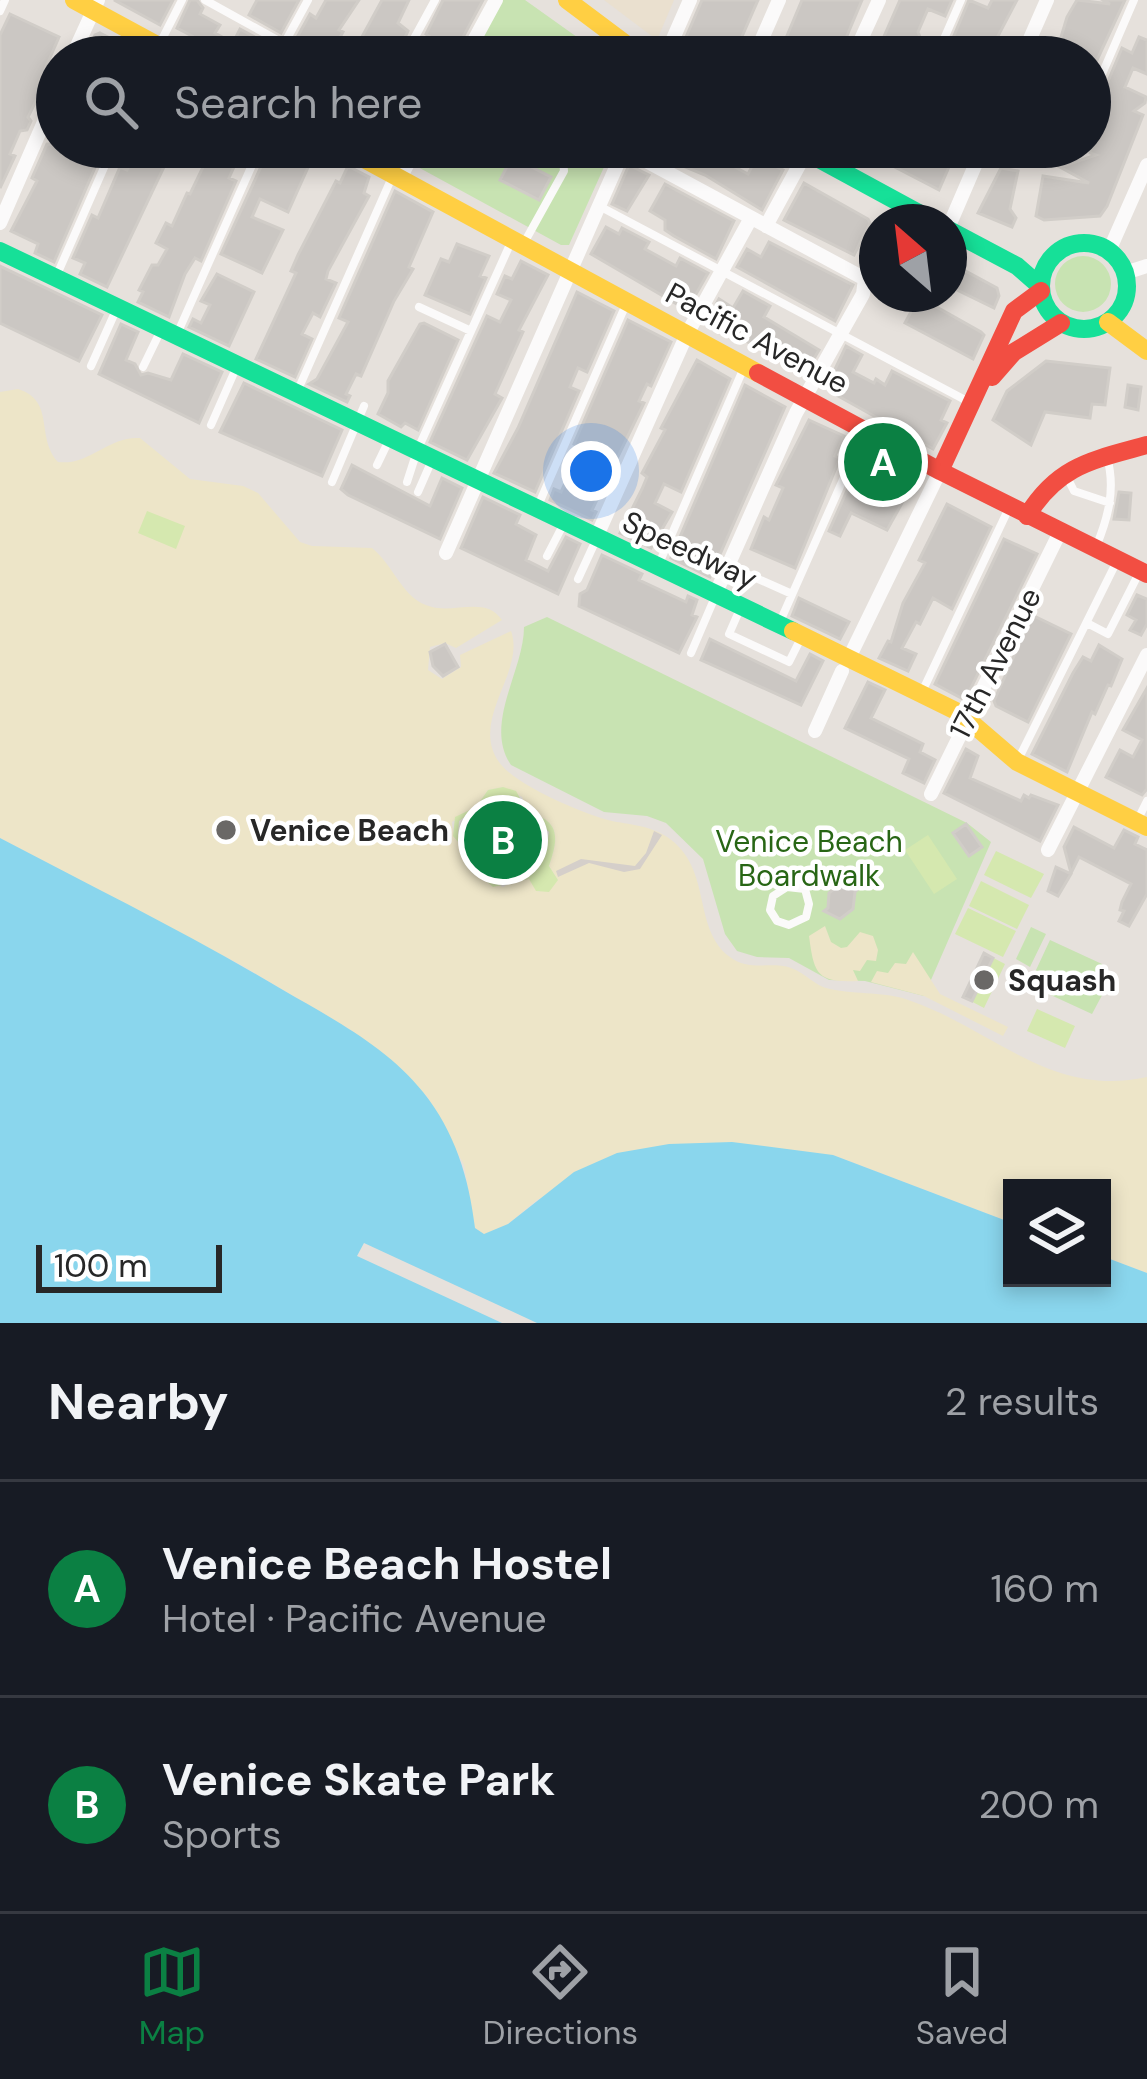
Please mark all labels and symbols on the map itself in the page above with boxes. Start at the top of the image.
north arrow [859,204,967,312]
street label: Pacific Avenue [659,274,855,402]
pin: A [844,417,922,507]
your location [561,441,621,501]
street label: Speedway [617,502,764,598]
street label: 17th Avenue [940,581,1050,745]
pin: B [464,795,542,885]
place label: Venice Beach [250,811,449,850]
marker: Venice Beach [213,817,239,843]
park label: Venice Beach Boardwalk [715,822,903,895]
place label: Squash [1008,961,1116,1000]
marker: Squash [971,967,997,993]
scale bar [36,1239,222,1292]

